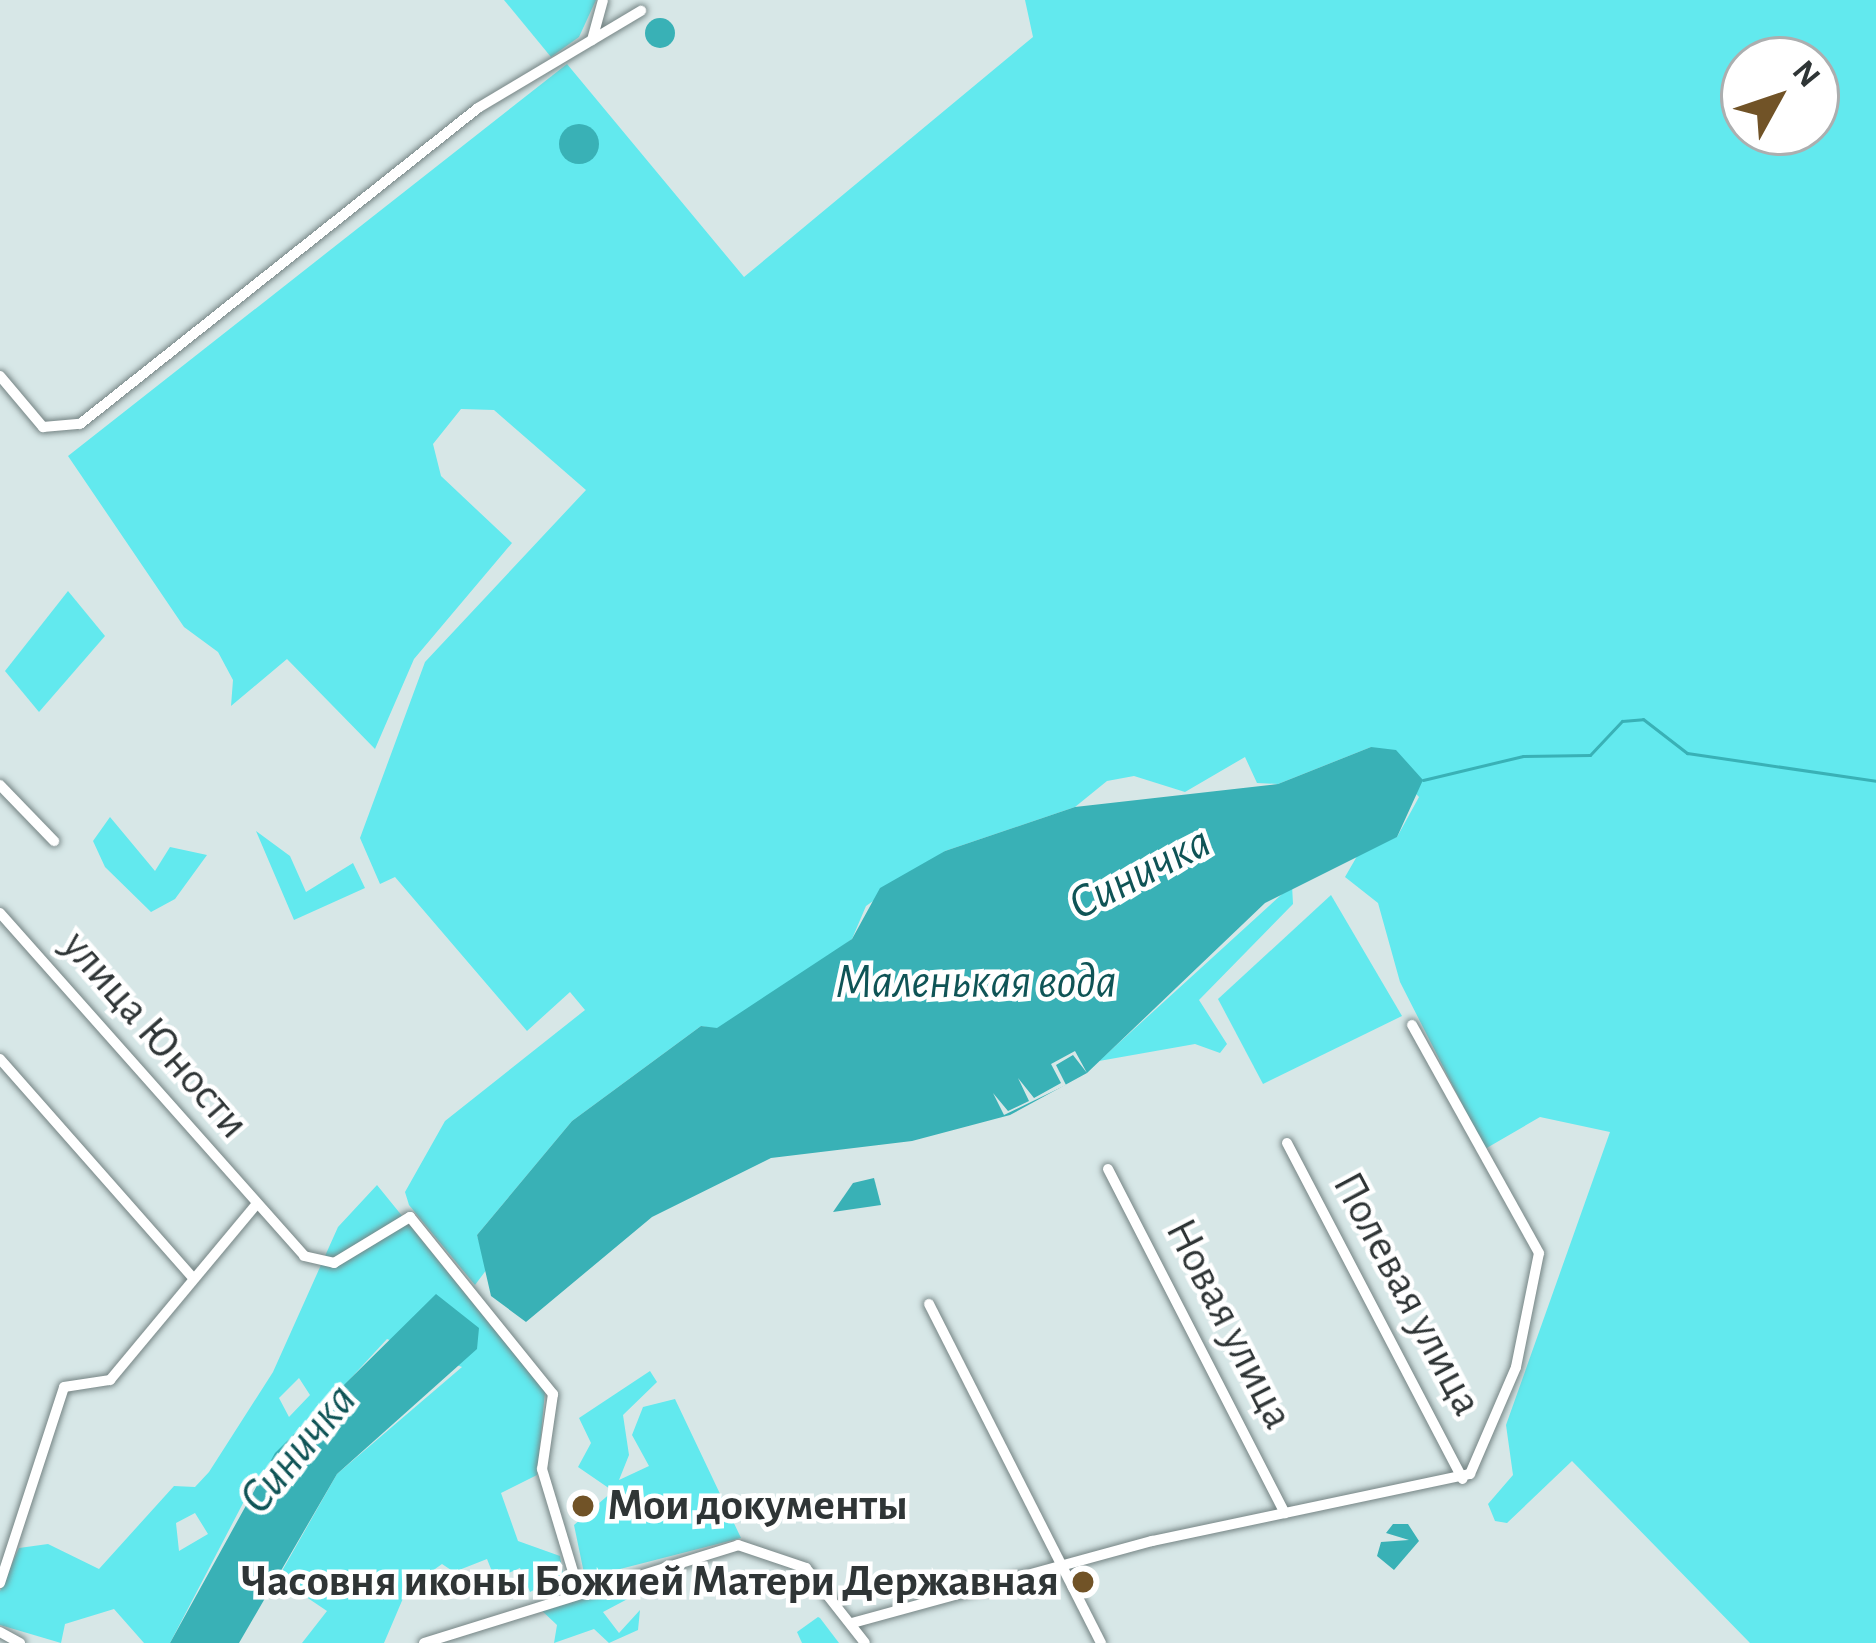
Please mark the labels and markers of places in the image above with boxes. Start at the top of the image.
place label: Мои документы [607,1479,908,1533]
marker: Мои документы [570,1493,596,1519]
place label: Часовня иконы Божией Матери Державная [241,1555,1059,1609]
marker: Часовня иконы Божией Матери Державная [1070,1569,1096,1595]

